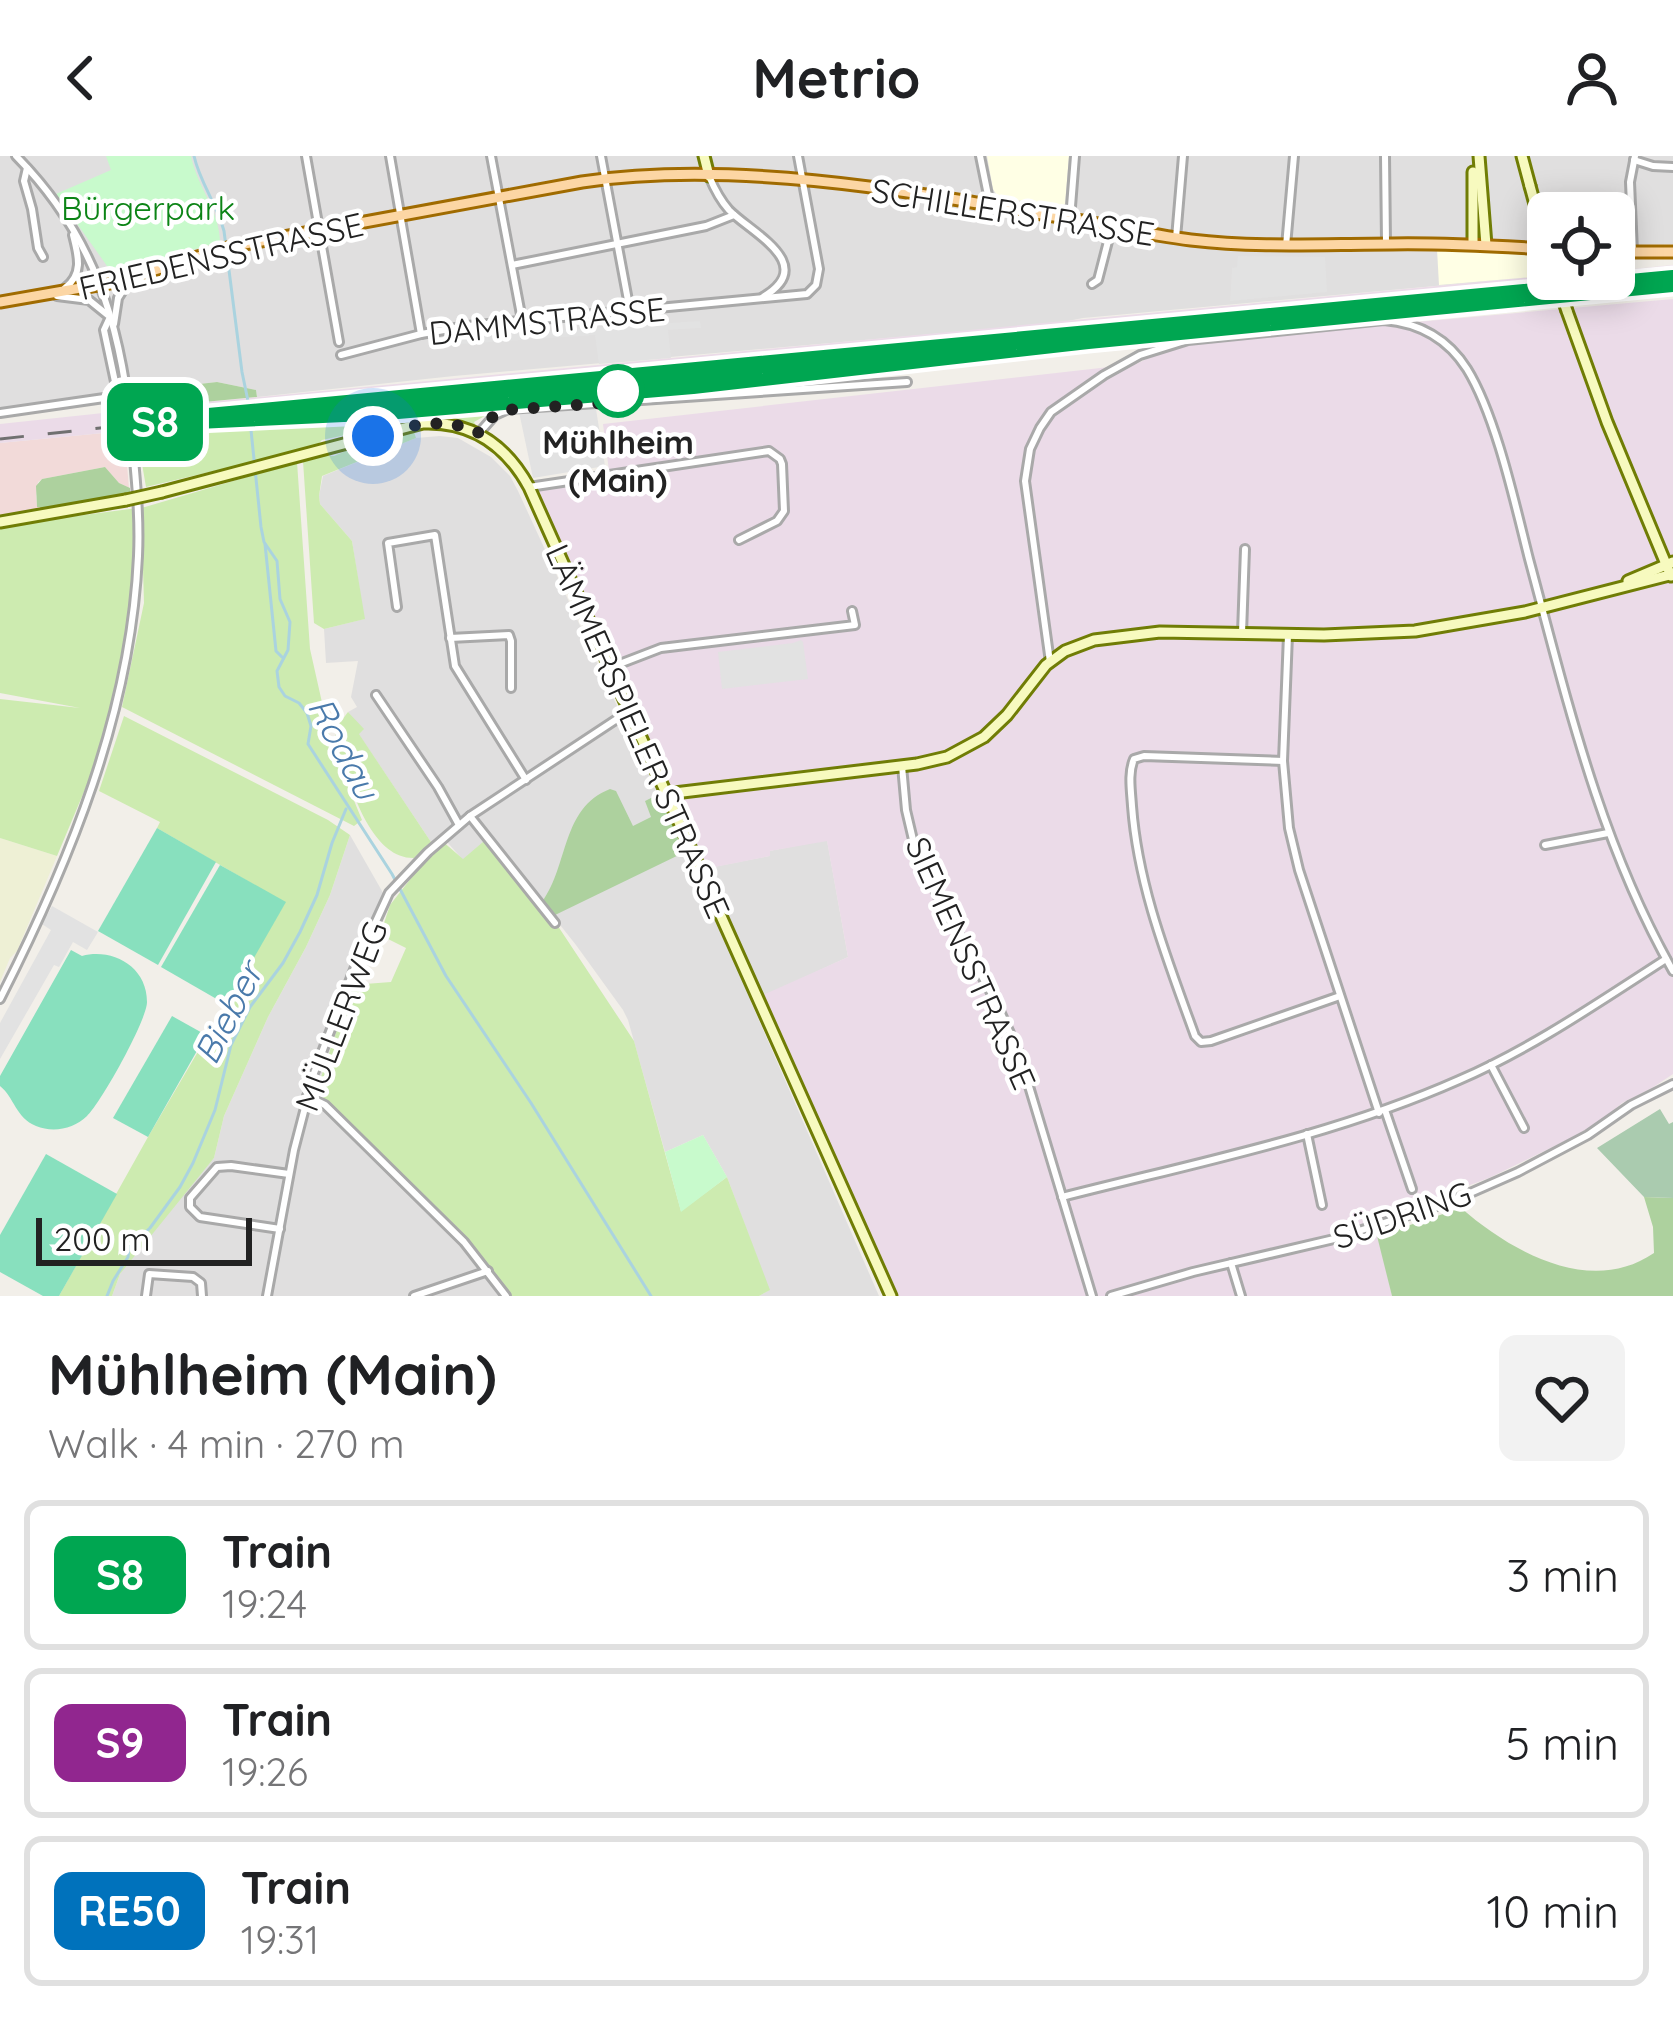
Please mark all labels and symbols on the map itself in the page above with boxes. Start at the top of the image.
street label: SCHILLERSTRASSE [869,169,1157,254]
park label: Bürgerpark [61,187,235,228]
street label: FRIEDENSSTRASSE [75,203,367,308]
street label: DAMMSTRASSE [427,288,667,353]
marker: Mühlheim (Main) [593,366,643,416]
line badge: S8 [101,383,209,461]
your location [343,406,403,466]
place label: Mühlheim (Main) [542,421,694,500]
street label: LÄMMERSPIELER STRASSE [537,538,739,924]
water label: Rodau [299,689,391,809]
street label: SIEMENSSTRASSE [897,830,1045,1095]
street label: MÜLLERWEG [286,915,396,1117]
water label: Bieber [183,951,274,1071]
street label: SÜDRING [1327,1172,1476,1257]
scale bar [36,1212,252,1265]

